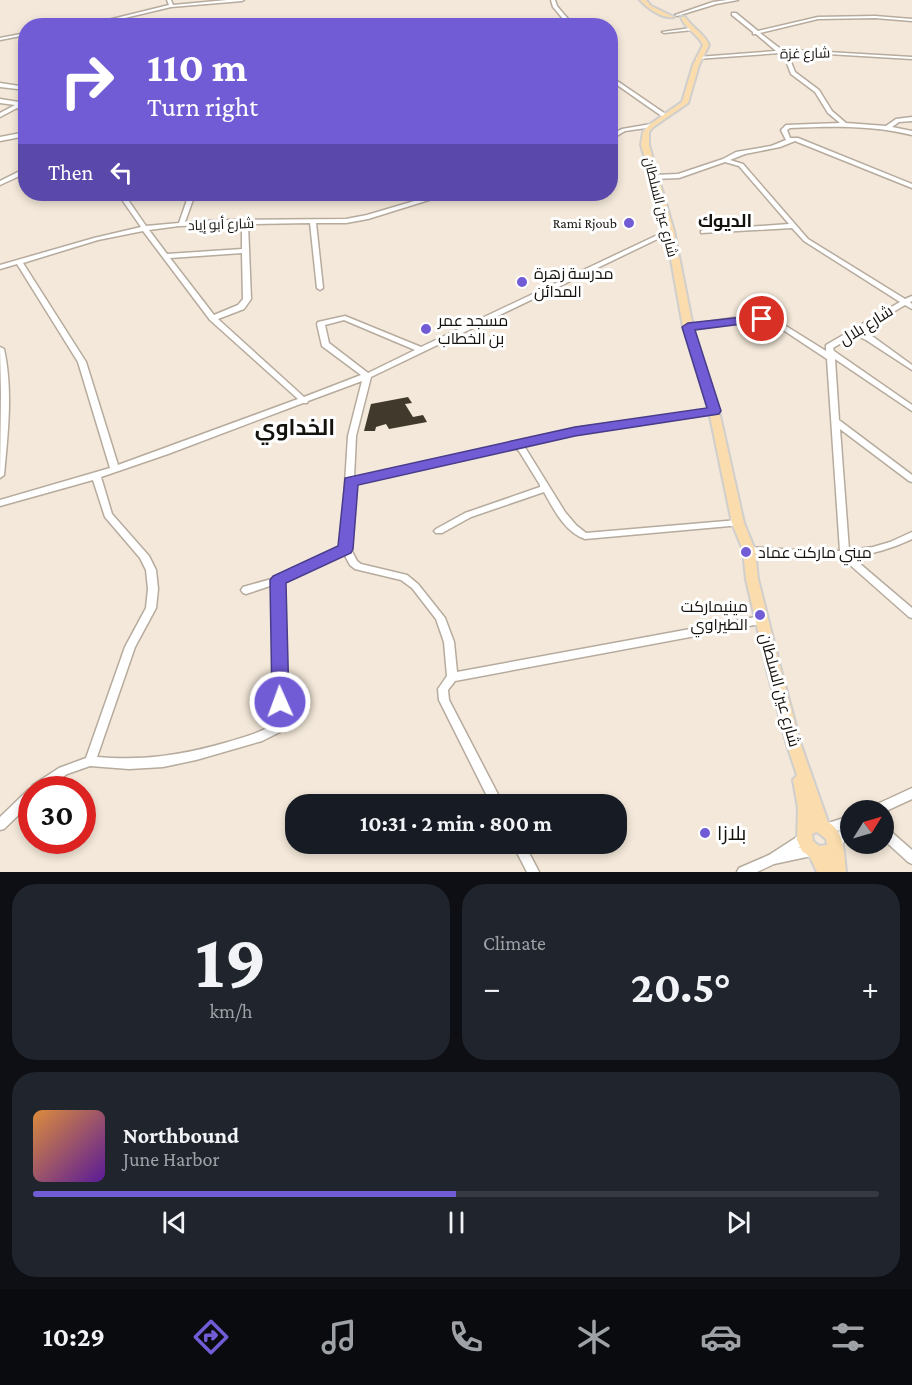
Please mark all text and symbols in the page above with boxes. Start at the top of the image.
icon: right [48,42,126,120]
text: 110 m [147,43,248,90]
street label: شارع غزة [780,45,830,62]
text: Turn right [147,92,258,122]
street label: شارع عين السلطان [640,155,681,259]
icon: left [105,156,138,189]
text: Then [48,160,93,185]
district label: الديوك [698,211,752,232]
street label: شارع أبو إياد [188,214,254,234]
place label: Rami Rjoub [553,215,617,232]
marker: Rami Rjoub [622,216,636,230]
place label: مدرسة زهرة المدائن [534,265,614,302]
marker: مدرسة زهرة المدائن [515,275,529,289]
pin [736,293,787,344]
icon: arrive [745,302,778,335]
street label: شارع بلال [836,302,897,351]
place label: مسجد عمر بن الخطاب [437,312,508,349]
marker: مسجد عمر بن الخطاب [419,322,433,336]
district label: الخداوي [255,415,335,445]
place label: ميني ماركت عماد [758,544,872,566]
marker: ميني ماركت عماد [739,545,753,559]
place label: مينيماركت الطيراوي [681,598,748,638]
marker: مينيماركت الطيراوي [753,608,767,622]
street label: شارع عين السلطان [754,631,803,750]
position arrow [248,670,312,734]
speed limit sign: 30 [18,776,96,854]
north arrow [840,800,894,854]
map controls [840,800,894,854]
text: 10:31 · 2 min · 800 m [360,811,552,836]
place label: بلازا [717,822,746,845]
marker: بلازا [698,826,712,840]
text: 19 [195,917,267,1004]
text: Climate [483,932,546,954]
text: 20.5° [631,962,731,1012]
text: − [483,969,500,1006]
text: + [862,969,879,1006]
text: km/h [209,1000,253,1022]
text: Northbound [123,1123,239,1148]
text: June Harbor [123,1148,220,1170]
icon: previous [158,1206,191,1239]
icon: pause [440,1206,473,1239]
icon: next [722,1206,755,1239]
icon: directions [190,1316,232,1358]
icon: music [318,1316,360,1358]
icon: phone [445,1316,487,1358]
icon: climate [573,1316,615,1358]
icon: car [700,1316,742,1358]
icon: filters [827,1316,869,1358]
text: 10:29 [43,1322,105,1352]

